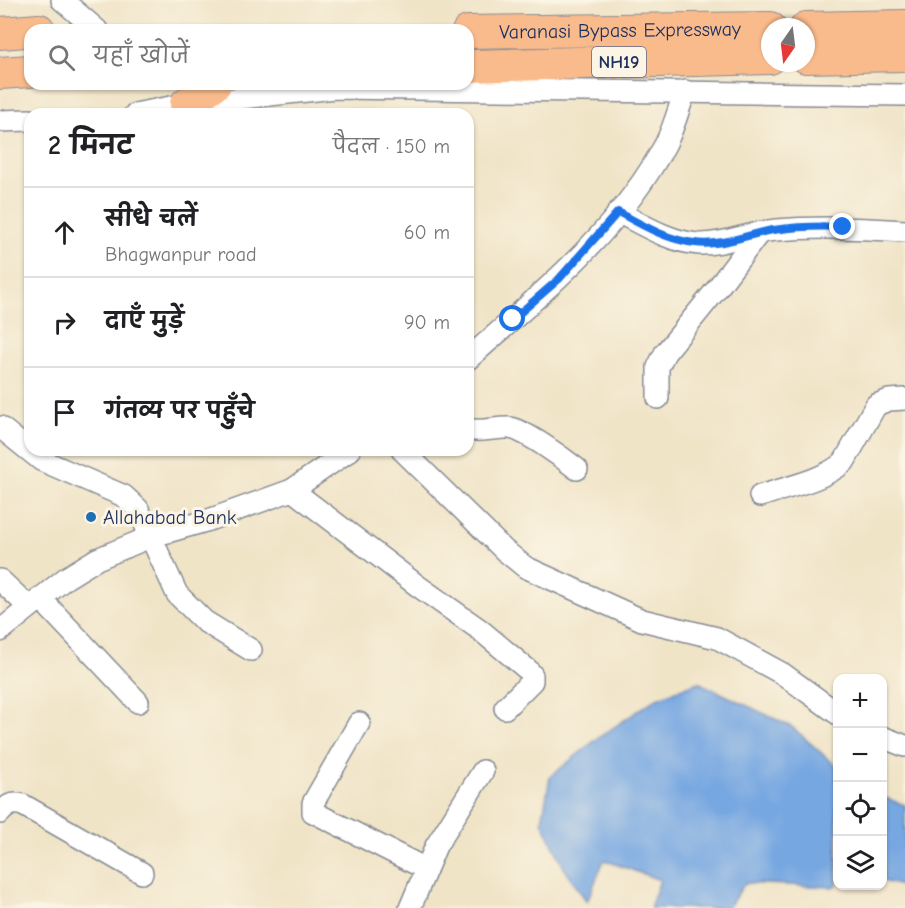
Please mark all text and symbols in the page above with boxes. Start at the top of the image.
street label: Varanasi Bypass Expressway [499,17,741,43]
north arrow [761,18,815,72]
search box [24,24,474,90]
icon: search [45,41,78,74]
text: यहाँ खोजें [93,43,189,69]
road number: NH19 [592,47,646,77]
text: 2 मिनट [48,131,133,161]
text: पैदल · 150 m [333,135,450,158]
text: सीधे चलें [105,206,197,232]
route end [829,213,855,239]
icon: ahead [48,216,81,249]
text: 60 m [404,221,450,244]
text: Bhagwanpur road [105,243,257,266]
route start [499,305,525,331]
icon: right [48,306,81,339]
text: दाएँ मुड़ें [105,308,184,334]
text: 90 m [404,311,450,334]
icon: arrive [48,396,81,429]
text: गंतव्य पर पहुँचे [105,398,254,424]
place label: Allahabad Bank [103,506,237,529]
marker: Allahabad Bank [84,510,98,524]
map controls [833,674,887,890]
button: + [833,674,887,728]
button: − [833,728,887,782]
button: locate [833,782,887,836]
button: layers [833,836,887,890]

